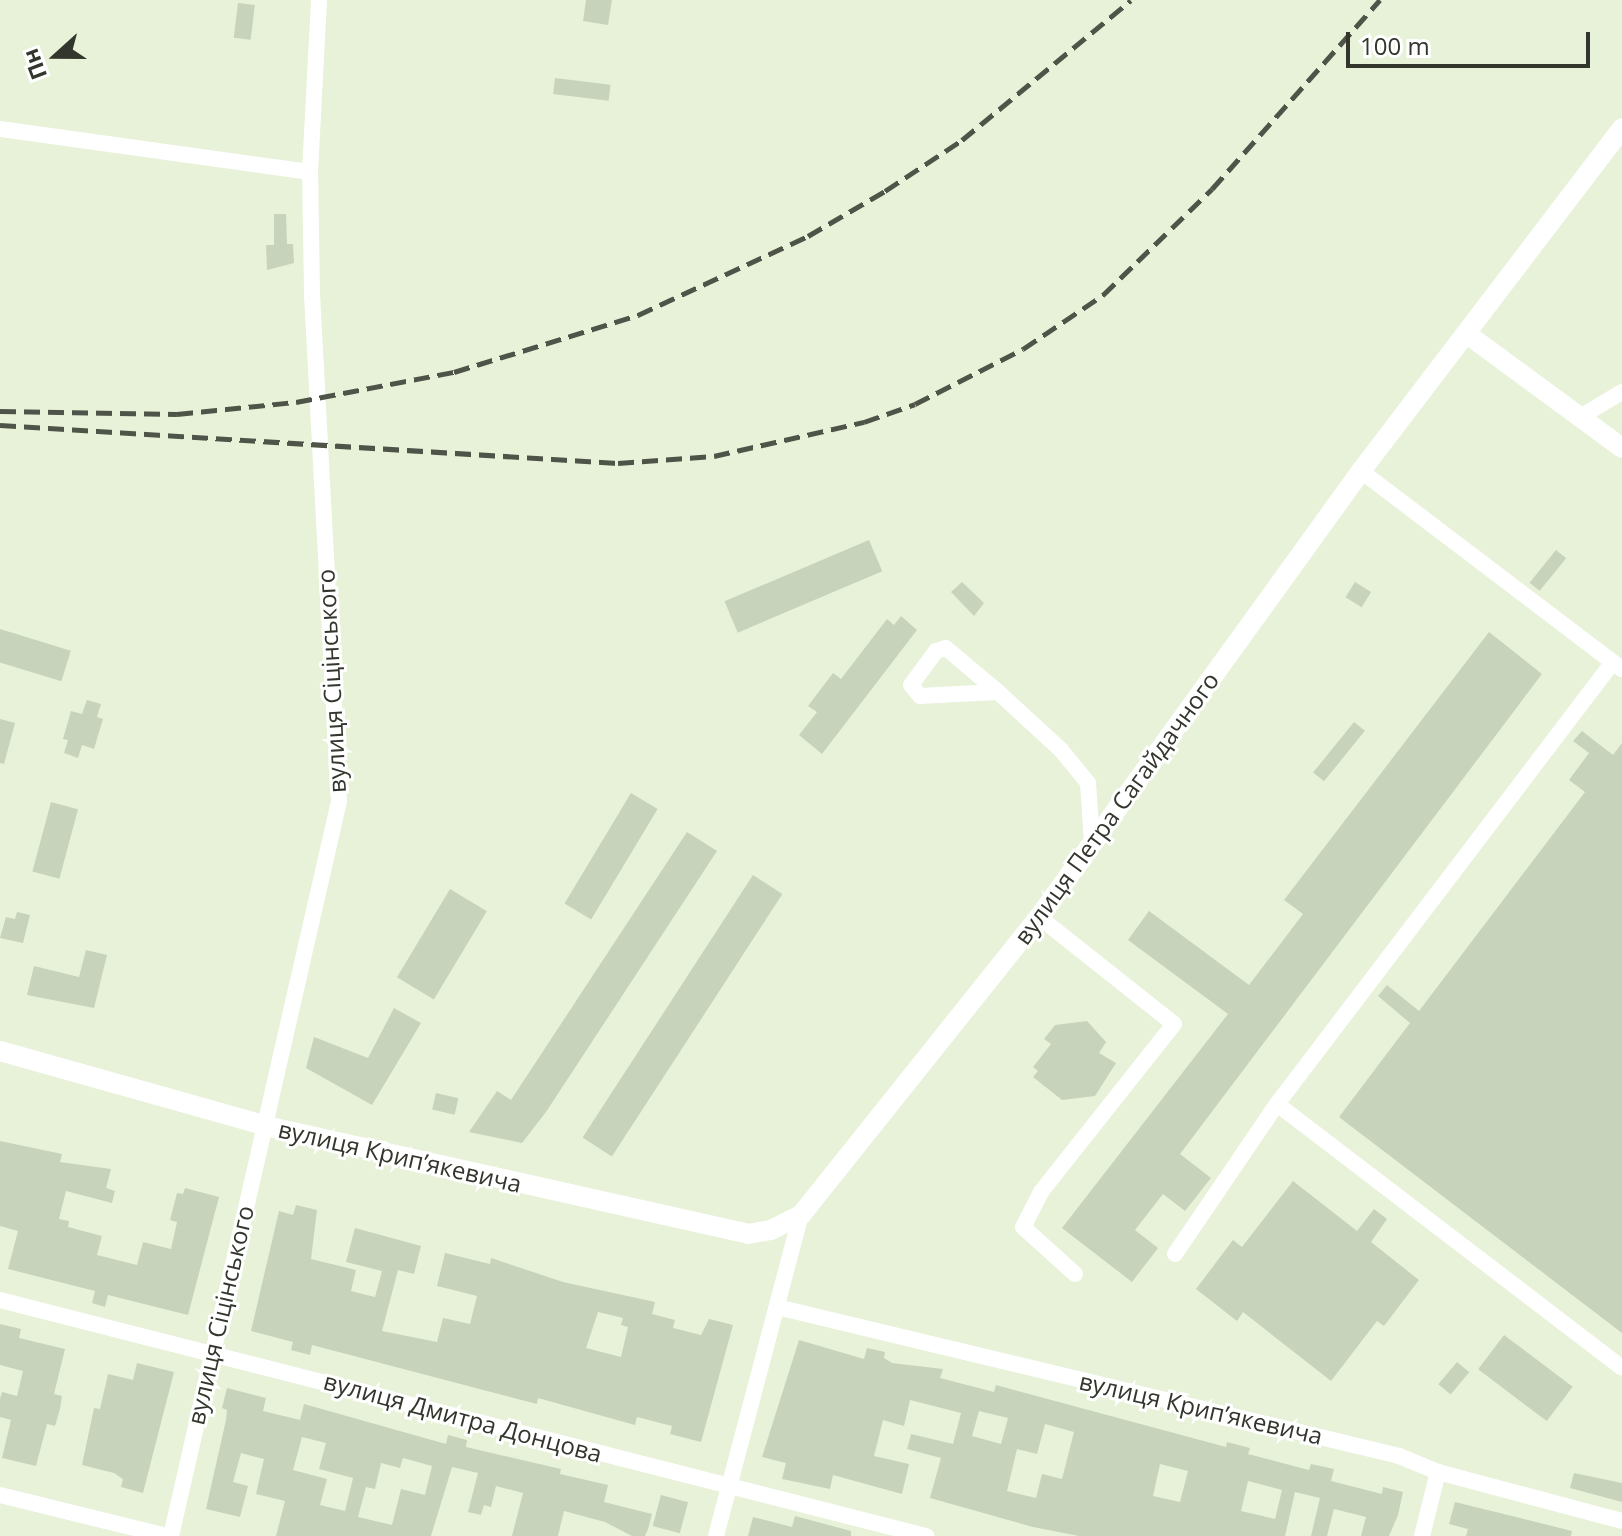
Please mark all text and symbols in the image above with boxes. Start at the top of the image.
north arrow [16,16,96,96]
scale bar [1350,16,1594,66]
text: 100 m [1360,29,1430,62]
text: Пн [14,45,53,84]
street label: вулиця Сіцінського [311,568,351,794]
street label: вулиця Петра Сагайдачного [1008,666,1224,950]
street label: вулиця Крипʼякевича [275,1114,525,1198]
street label: вулиця Сіцінського [181,1203,259,1427]
street label: вулиця Дмитра Донцова [321,1366,605,1468]
street label: вулиця Крипʼякевича [1076,1366,1326,1450]

